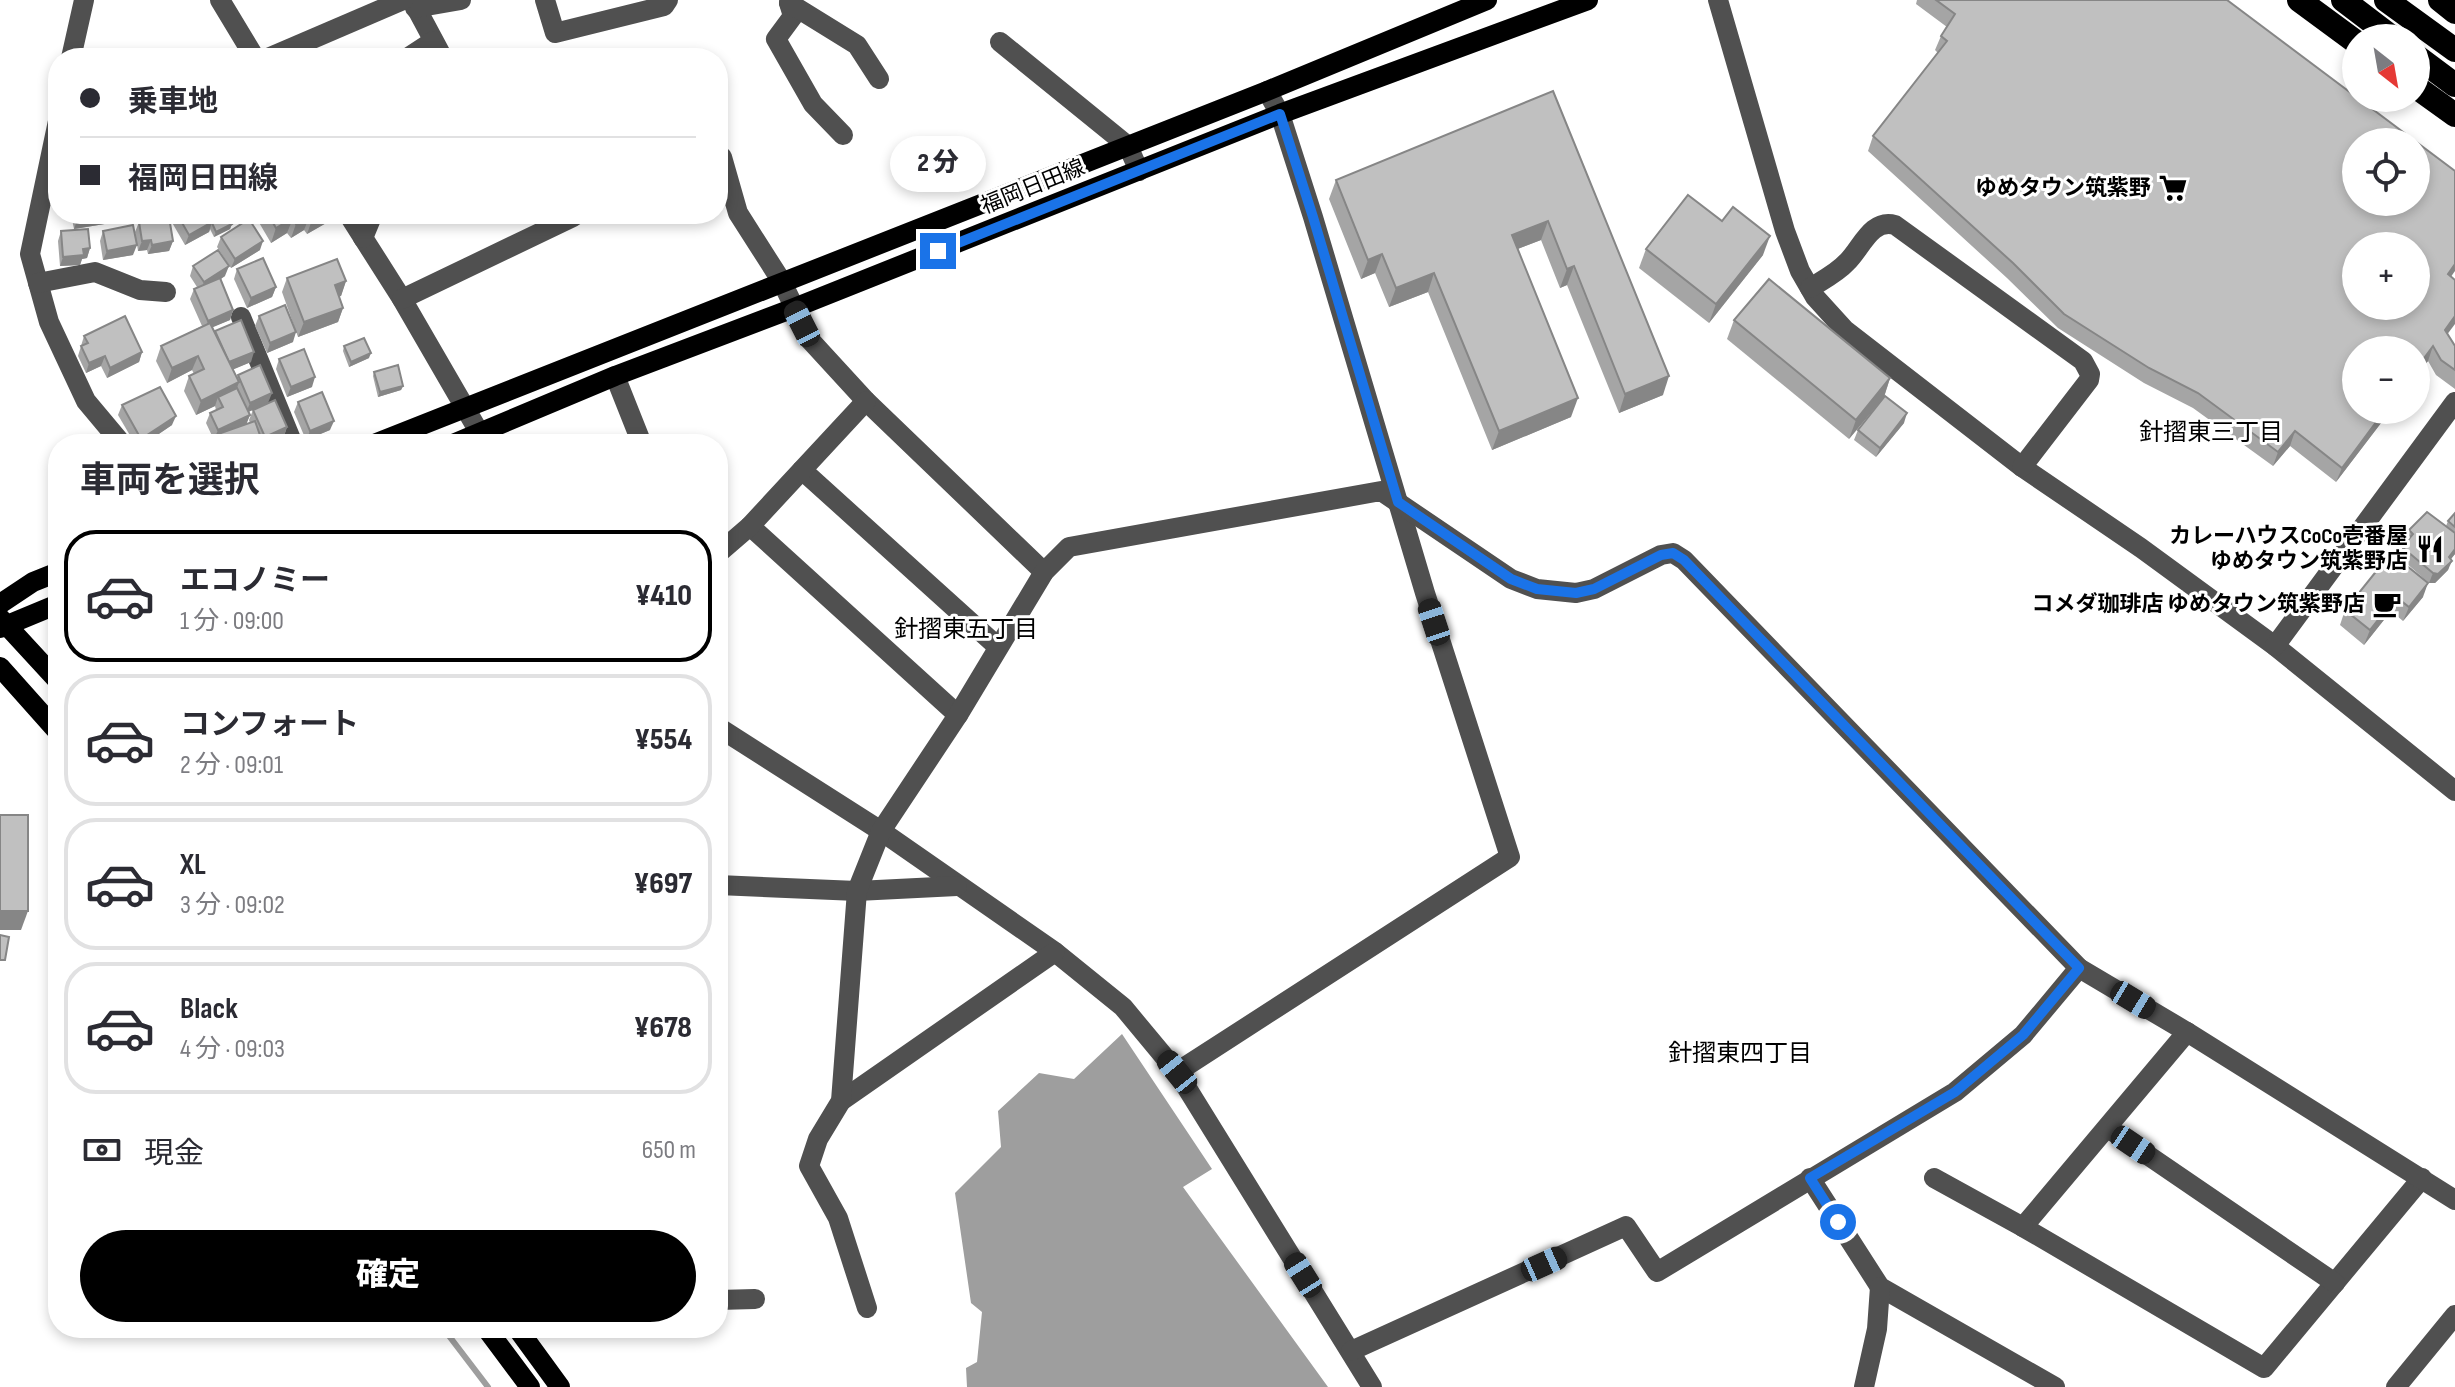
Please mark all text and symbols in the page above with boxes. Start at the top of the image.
north arrow [2342,24,2430,112]
map controls [2342,24,2430,424]
text: 乗車地 [128,84,218,120]
button: locate [2342,128,2430,216]
callout: 2 分 [890,135,986,191]
text: 2 分 [917,148,959,179]
street label: 福岡日田線 [977,154,1089,220]
text: 福岡日田線 [128,161,278,197]
supermarket icon: ゆめタウン筑紫野 [2158,173,2188,203]
place label: ゆめタウン筑紫野 [1975,175,2151,202]
button: + [2342,232,2430,320]
route end [920,233,956,269]
car [780,297,824,351]
button: − [2342,336,2430,424]
district label: 針摺東三丁目 [2139,418,2283,447]
text: 車両を選択 [80,460,260,503]
place label: カレーハウスCoCo壱番屋 ゆめタウン筑紫野店 [2169,523,2408,575]
restaurant icon: カレーハウスCoCo壱番屋 ゆめタウン筑紫野店 [2415,534,2445,564]
icon: car [84,560,156,632]
text: エコノミー [180,563,330,599]
text: ¥410 [635,578,692,614]
cafe icon: コメダ珈琲店 ゆめタウン筑紫野店 [2372,589,2402,619]
place label: コメダ珈琲店 ゆめタウン筑紫野店 [2032,591,2365,618]
car [1415,595,1453,649]
text: 1 分 · 09:00 [180,606,284,637]
district label: 針摺東五丁目 [894,615,1038,644]
icon: car [84,704,156,776]
text: コンフォート [180,707,359,743]
text: ¥554 [635,722,692,758]
text: 2 分 · 09:01 [180,750,283,781]
text: XL [180,847,206,883]
icon: car [84,848,156,920]
text: ¥697 [634,866,692,902]
text: 3 分 · 09:02 [180,890,285,921]
car [2106,977,2160,1023]
text: Black [180,991,238,1027]
icon: car [84,992,156,1064]
text: ¥678 [634,1010,692,1046]
text: 4 分 · 09:03 [180,1034,285,1065]
district label: 針摺東四丁目 [1668,1039,1812,1068]
car [1153,1046,1201,1098]
car [2106,1122,2160,1168]
icon: cash [80,1128,124,1172]
text: 650 m [642,1135,696,1166]
text: 現金 [144,1136,204,1172]
route start [1820,1204,1856,1240]
button: 確定 [80,1230,696,1322]
car [1517,1243,1571,1285]
car [1280,1248,1326,1302]

